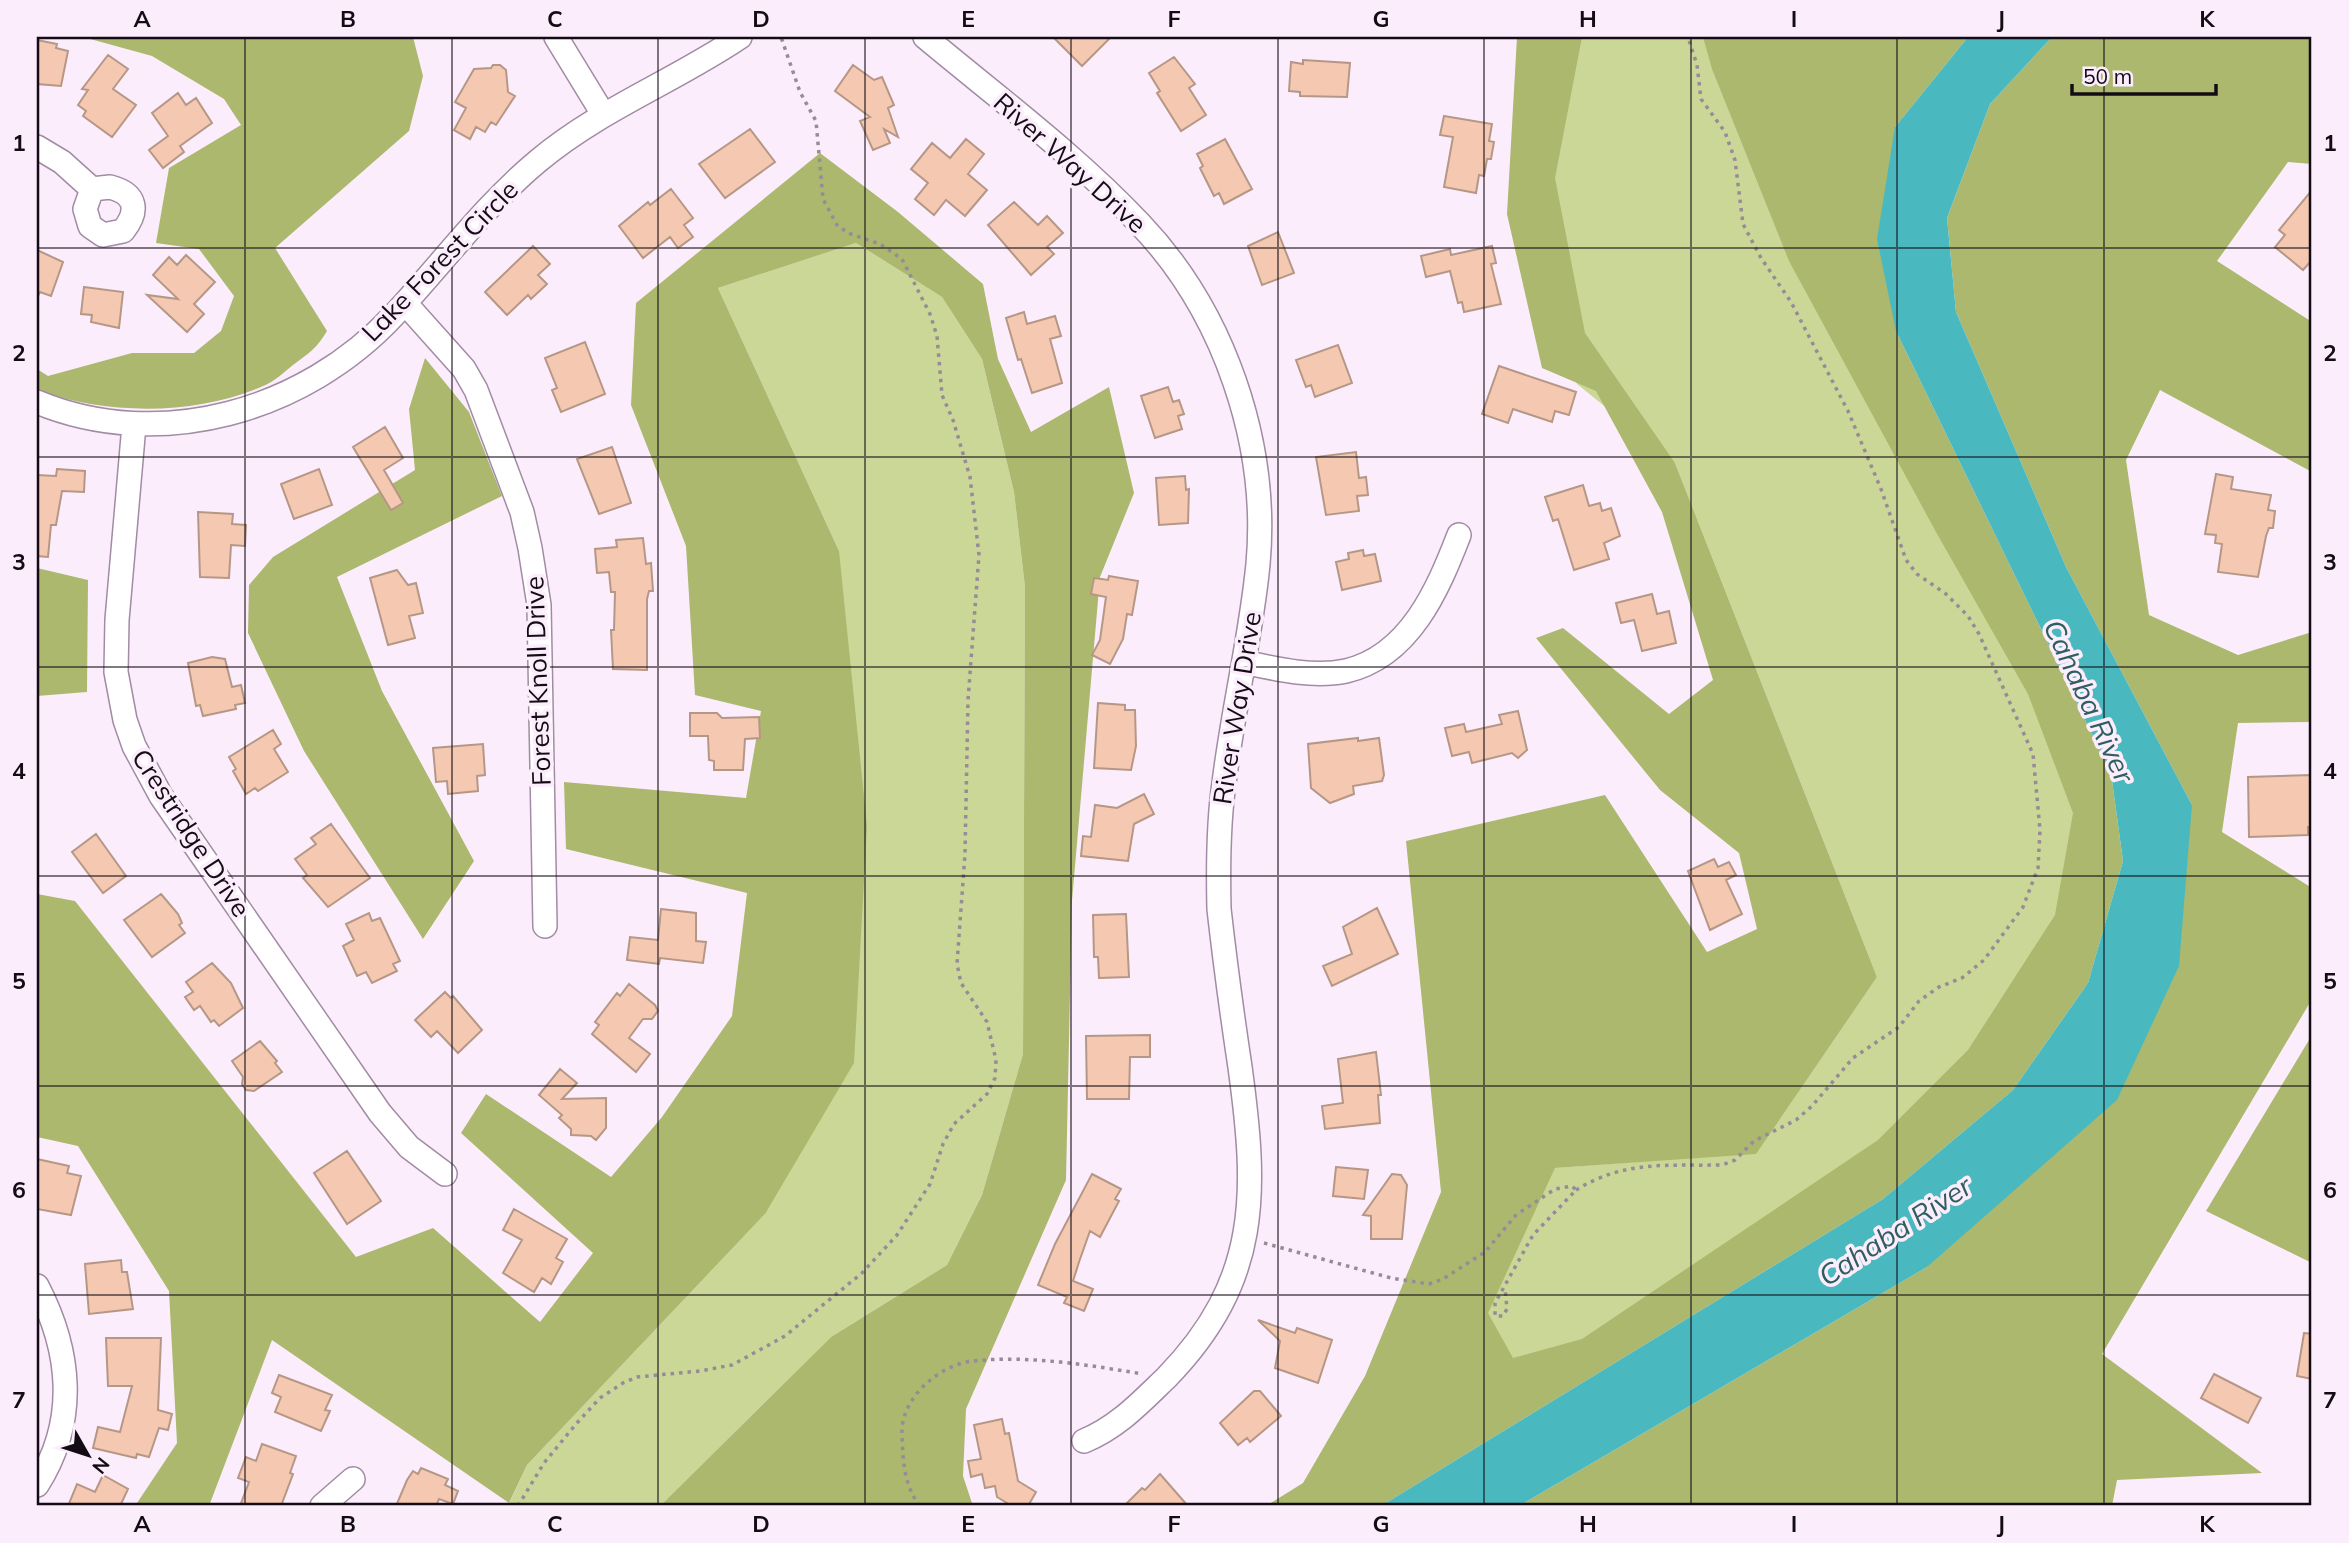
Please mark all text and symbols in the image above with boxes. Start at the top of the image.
text: A [133,4,151,33]
text: B [340,4,356,33]
text: C [547,4,563,33]
text: D [752,4,770,33]
text: E [961,4,975,33]
text: F [1167,4,1181,33]
text: G [1372,4,1390,33]
text: H [1579,4,1597,33]
text: I [1791,4,1797,33]
text: J [1997,4,2005,33]
text: K [2199,4,2216,33]
scale bar [2072,52,2216,96]
text: 50 m [2083,63,2132,89]
street label: River Way Drive [987,85,1154,240]
text: 1 [12,128,26,157]
text: 1 [2323,128,2337,157]
street label: Lake Forest Circle [354,173,525,348]
text: 2 [12,338,26,367]
text: 2 [2323,338,2337,367]
text: 3 [12,547,26,576]
text: 3 [2323,547,2337,576]
street label: Forest Knoll Drive [517,576,558,786]
street label: River Way Drive [1205,609,1268,807]
water label: Cahaba River [2036,614,2143,789]
street label: Crestridge Drive [125,743,258,923]
text: 4 [12,756,26,785]
text: 4 [2323,756,2337,785]
text: 5 [12,966,26,995]
text: 5 [2323,966,2337,995]
water label: Cahaba River [1812,1167,1979,1293]
text: 6 [12,1175,26,1204]
text: 6 [2323,1175,2337,1204]
text: 7 [12,1385,26,1414]
text: 7 [2323,1385,2337,1414]
north arrow [52,1420,122,1490]
text: N [87,1453,115,1479]
text: A [133,1509,151,1538]
text: B [340,1509,356,1538]
text: C [547,1509,563,1538]
text: D [752,1509,770,1538]
text: E [961,1509,975,1538]
text: F [1167,1509,1181,1538]
text: G [1372,1509,1390,1538]
text: H [1579,1509,1597,1538]
text: I [1791,1509,1797,1538]
text: J [1997,1509,2005,1538]
text: K [2199,1509,2216,1538]

